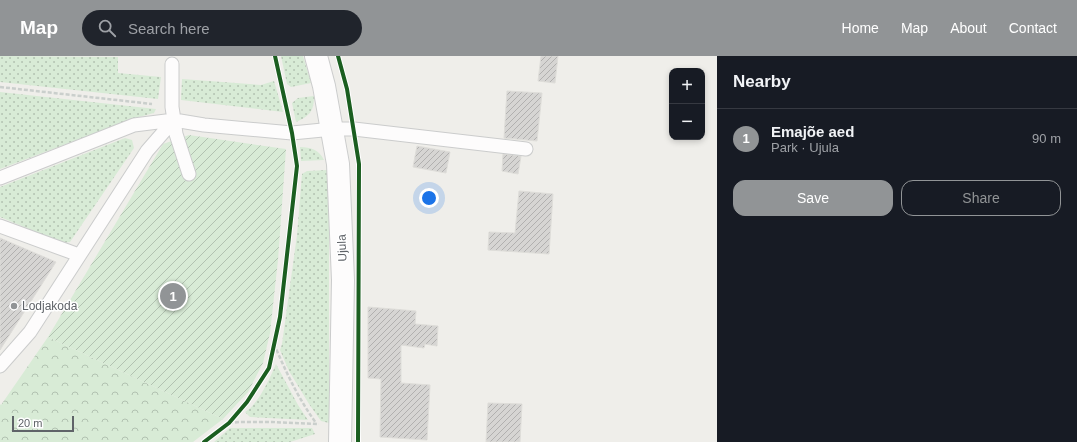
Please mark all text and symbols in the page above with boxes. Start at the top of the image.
search box [82,10,362,46]
text: Map [20,17,58,38]
icon: search [96,17,118,39]
text: Search here [128,20,210,37]
text: Home [842,20,879,36]
text: Map [901,20,928,36]
text: About [950,20,987,36]
text: Contact [1009,20,1057,36]
map controls [669,68,705,140]
button: + [669,68,705,104]
text: Nearby [733,72,791,91]
button: − [669,104,705,140]
text: Emajõe aed [771,123,854,140]
text: 1 [742,131,750,146]
text: 90 m [1032,131,1061,146]
text: Park · Ujula [771,140,839,155]
button: Save [733,180,893,216]
button: Share [901,180,1061,216]
your location [419,188,439,208]
street label: Ujula [335,234,349,262]
pin: 1 [160,281,186,311]
place label: Lodjakoda [22,299,78,313]
marker: Lodjakoda [9,301,19,311]
scale bar [12,414,74,433]
text: 20 m [18,417,42,429]

